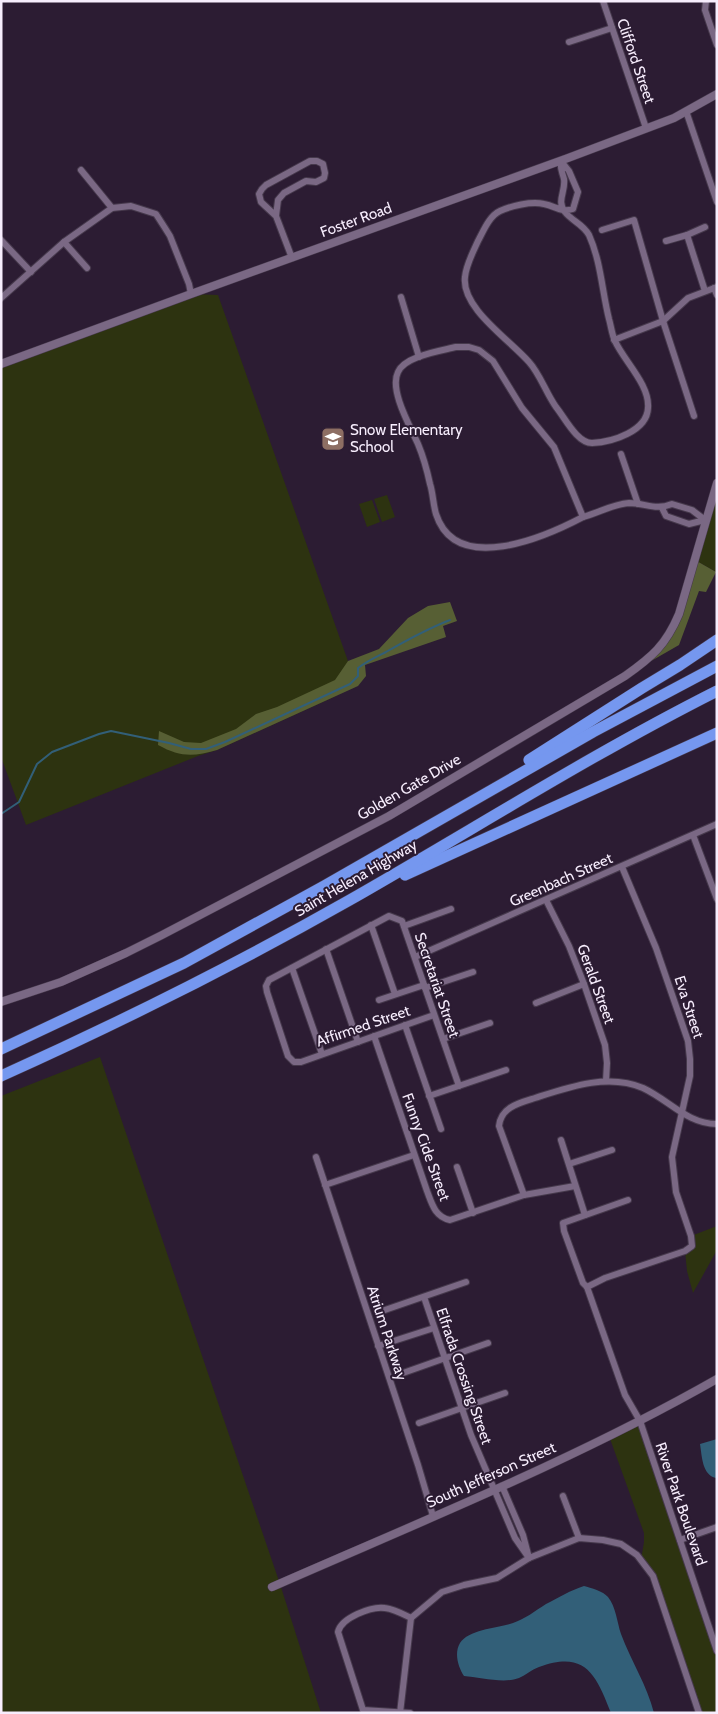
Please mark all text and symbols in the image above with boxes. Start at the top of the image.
street label: Clifford Street [613,16,659,106]
street label: Foster Road [318,199,394,241]
place label: Snow Elementary School [350,421,463,456]
school or university icon: Snow Elementary School [320,426,346,452]
street label: Golden Gate Drive [354,750,464,824]
street label: Saint Helena Highway [292,835,421,920]
street label: Greenbach Street [507,849,615,911]
street label: Secretariat Street [411,930,463,1040]
street label: Gerald Street [573,942,619,1026]
street label: Eva Street [670,974,708,1040]
street label: Affirmed Street [314,1002,412,1050]
street label: Funny Cide Street [398,1091,454,1203]
street label: Atrium Parkway [363,1283,411,1383]
street label: Elfrada Crossing Street [432,1306,496,1446]
street label: South Jefferson Street [424,1438,558,1512]
street label: River Park Boulevard [651,1440,711,1568]

